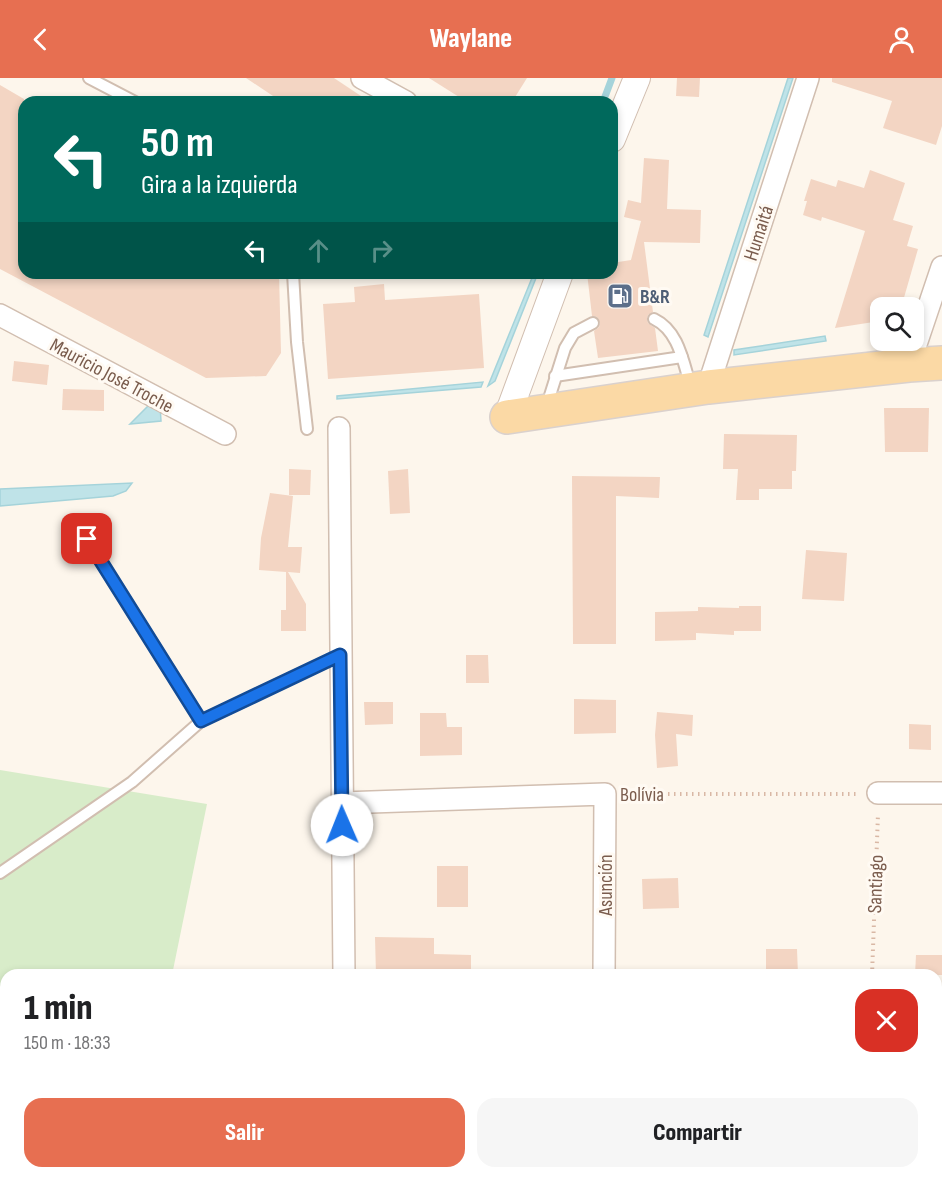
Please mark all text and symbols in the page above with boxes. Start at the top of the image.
icon: back [24,23,57,56]
text: Waylane [430,23,512,55]
icon: person [885,23,918,56]
text: 50 m [141,118,214,169]
icon: left [42,120,120,198]
text: Gira a la izquierda [141,169,298,201]
street label: Humaitá [739,203,779,264]
icon: left [239,234,272,267]
icon: ahead [302,234,335,267]
icon: right [365,234,398,267]
fuel station icon: B&R [605,281,635,311]
place label: B&R [640,285,670,309]
map controls [870,297,924,351]
button: search [870,297,924,351]
street label: Mauricio José Troche [46,333,177,418]
pin [61,513,112,564]
icon: arrive [70,522,103,555]
street label: Bolívia [620,783,664,807]
position arrow [310,793,374,857]
street label: Asunción [594,854,618,917]
street label: Santiago [863,854,889,914]
text: 1 min [24,987,92,1030]
button: close [855,989,918,1052]
text: 150 m · 18:33 [24,1031,111,1055]
button: Salir [24,1098,465,1167]
button: Compartir [477,1098,918,1167]

